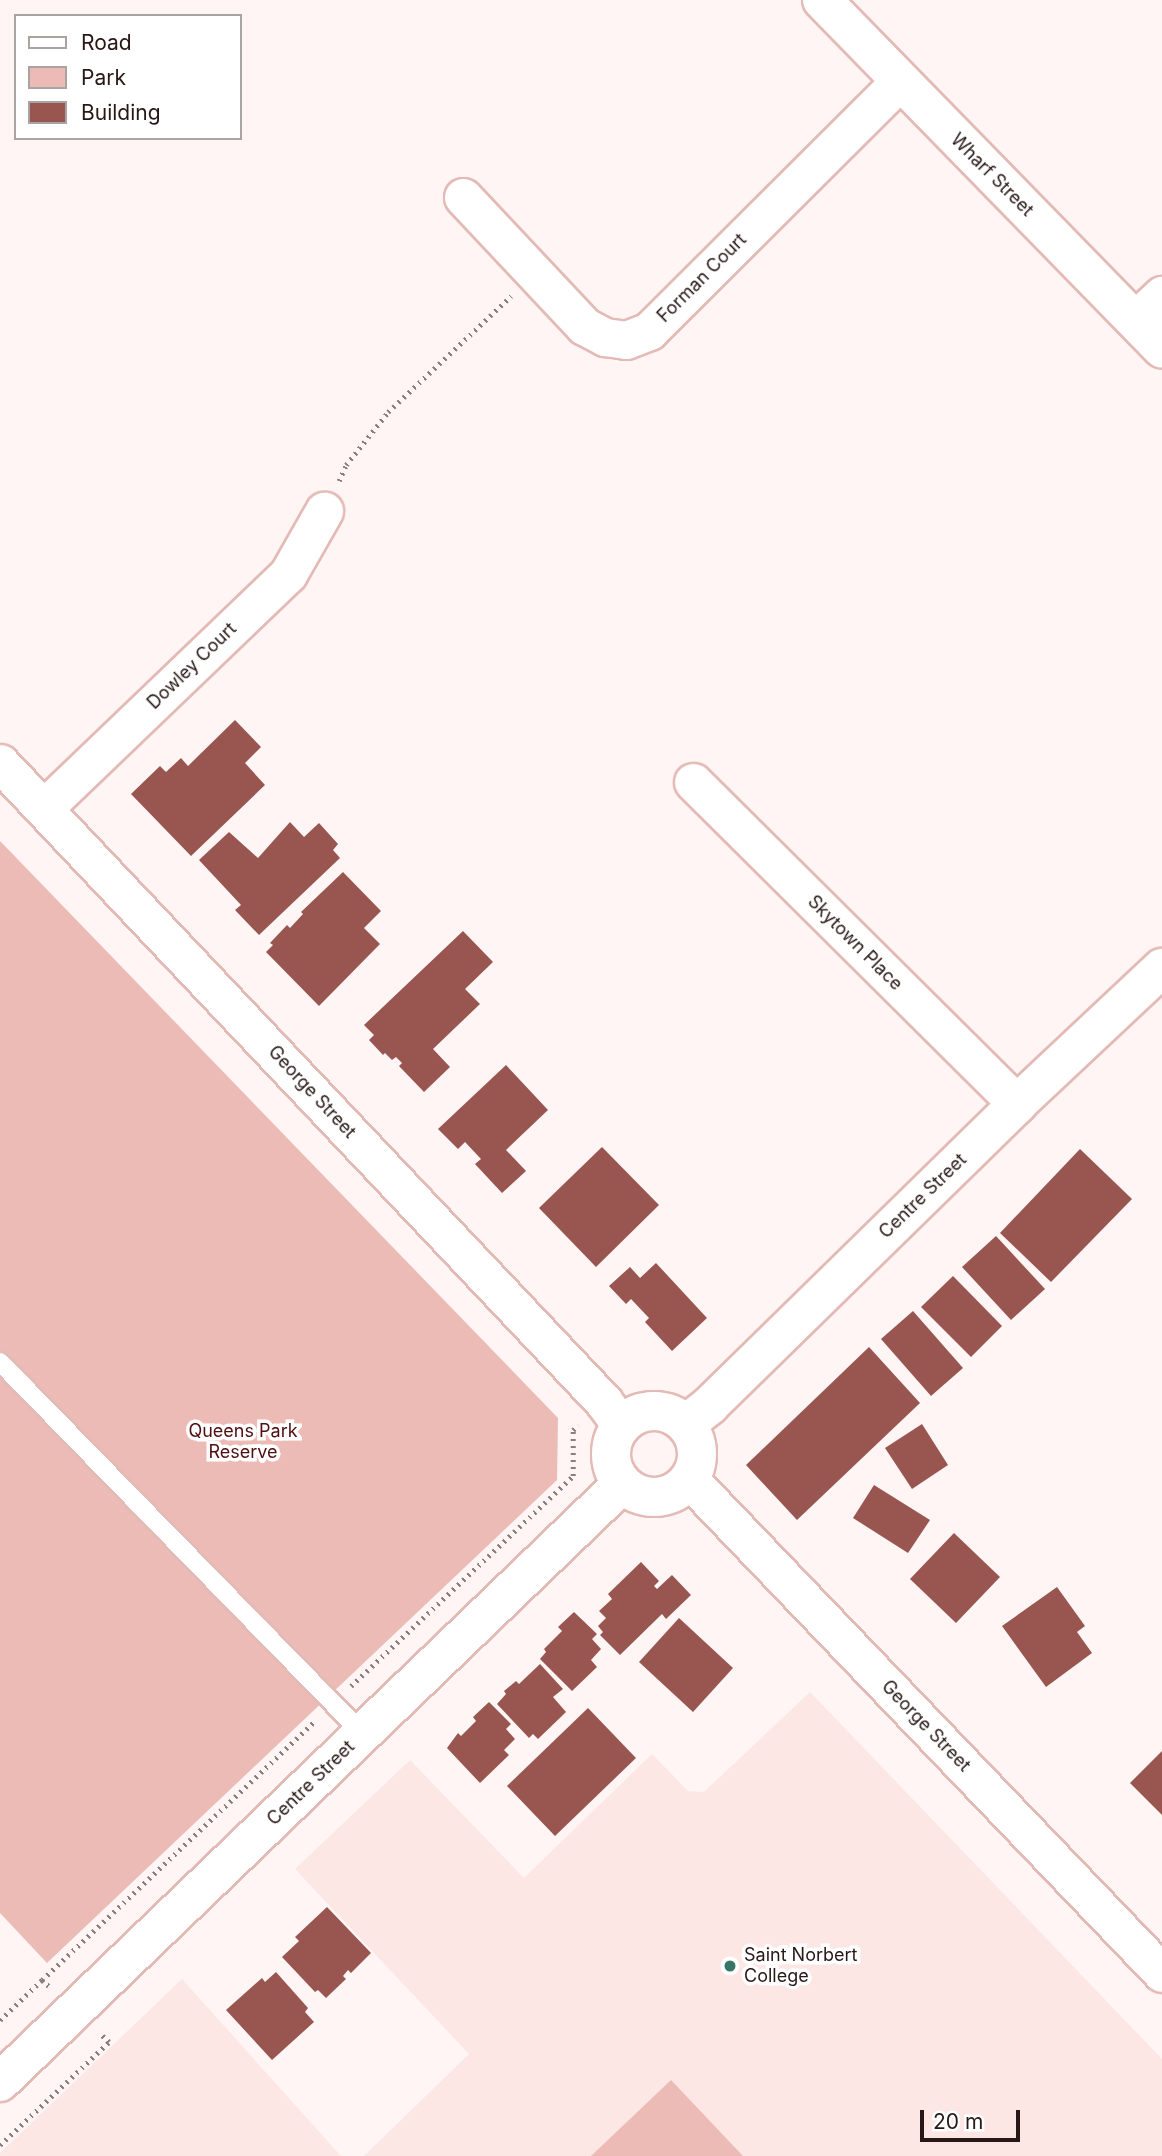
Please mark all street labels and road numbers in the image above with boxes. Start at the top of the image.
street label: Wharf Street [946,129,1038,221]
street label: Forman Court [653,229,751,327]
street label: Dowley Court [143,618,241,714]
street label: Skytown Place [803,891,907,995]
street label: George Street [264,1041,360,1143]
street label: Centre Street [875,1149,971,1243]
street label: George Street [877,1676,975,1776]
street label: Centre Street [263,1736,359,1830]

